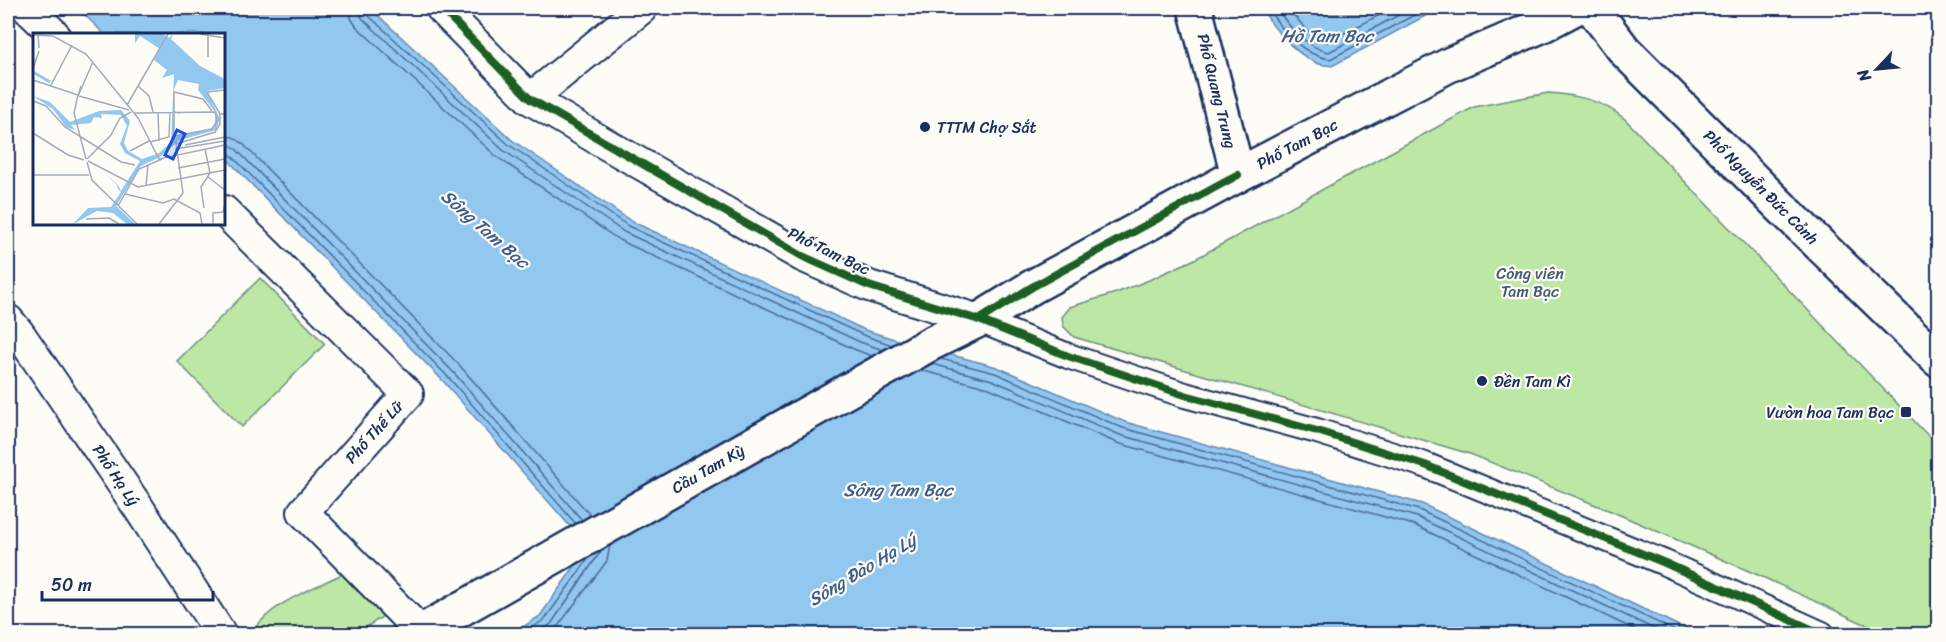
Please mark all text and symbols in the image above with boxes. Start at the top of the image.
water label: Hồ Tam Bạc [1281,20,1375,52]
street label: Phố Quang Trung [1189,30,1245,152]
inset map [33,33,225,225]
north arrow [1847,39,1907,99]
text: N [1848,63,1880,88]
street label: Phố Tam Bạc [1251,110,1343,178]
place label: TTTM Chợ Sắt [937,113,1037,142]
marker: TTTM Chợ Sắt [918,120,932,134]
street label: Phố Nguyễn Đức Cảnh [1696,122,1826,252]
water label: Sông Tam Bạc [433,181,538,278]
street label: Phố Tam Bạc [783,219,875,283]
park label: Công viên Tam Bạc [1496,259,1564,306]
place label: Đền Tam Kì [1494,367,1571,396]
marker: Đền Tam Kì [1475,374,1489,388]
street label: Phố Thế Lữ [337,393,411,470]
place label: Vườn hoa Tam Bạc [1766,398,1894,427]
marker: Vườn hoa Tam Bạc [1899,405,1913,419]
street label: Cầu Tam Kỳ [666,436,751,502]
street label: Phố Hạ Lý [85,438,148,513]
water label: Sông Tam Bạc [844,474,954,506]
water label: Sông Đào Hạ Lý [802,524,925,615]
scale bar [42,564,213,602]
text: 50 m [51,569,92,601]

